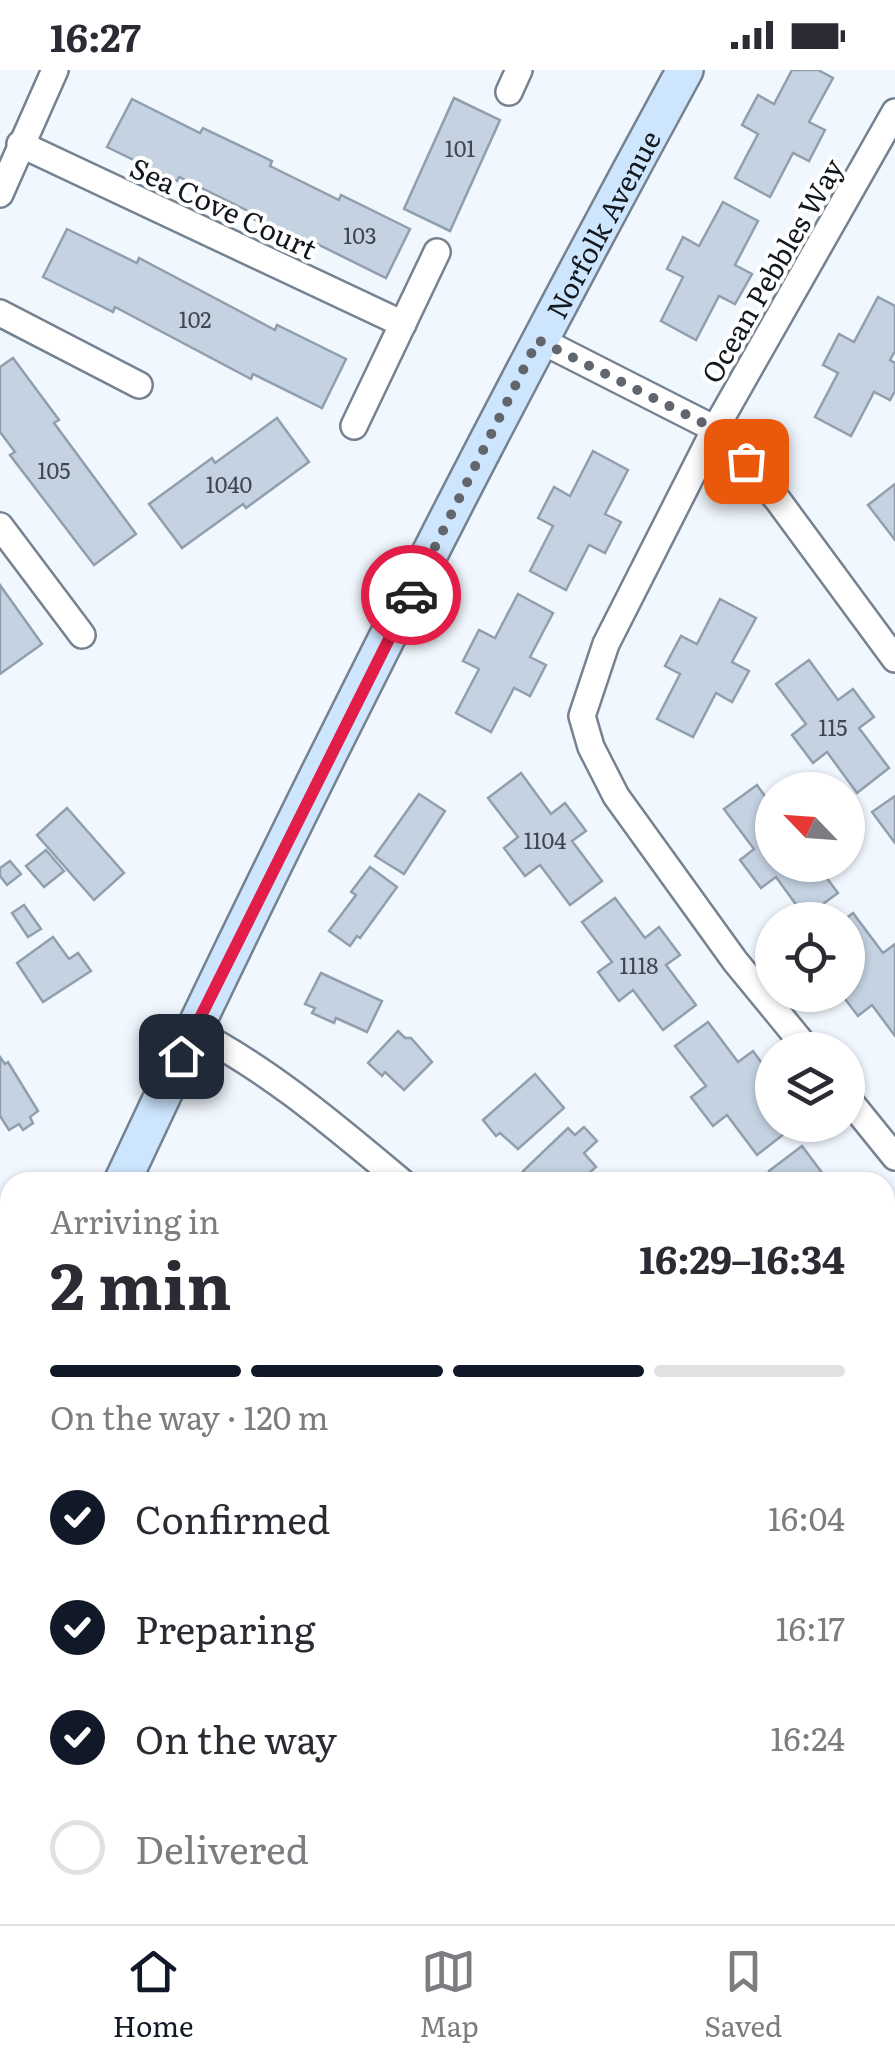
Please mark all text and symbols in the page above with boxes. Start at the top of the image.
text: 16:27 [50,7,141,64]
street label: Norfolk Avenue [535,122,670,325]
house number: 101 [445,131,475,164]
street label: Sea Cove Court [124,145,325,269]
street label: Ocean Pebbles Way [690,149,853,390]
house number: 103 [343,218,377,251]
house number: 102 [179,302,211,335]
pin [704,419,789,504]
icon: bag [719,434,774,489]
house number: 105 [38,453,70,486]
house number: 1040 [206,467,252,500]
courier [361,545,461,645]
icon: car [384,568,439,623]
house number: 115 [818,710,848,743]
north arrow [755,772,865,882]
map controls [755,772,865,1142]
house number: 1104 [524,823,566,856]
button: locate [755,902,865,1012]
house number: 1118 [620,948,658,981]
pin [139,1014,224,1099]
icon: home [154,1029,209,1084]
button: layers [755,1032,865,1142]
text: Arriving in [50,1196,220,1244]
text: 16:29–16:34 [639,1229,845,1286]
text: 2 min [50,1233,232,1330]
text: On the way · 120 m [50,1392,329,1440]
text: Confirmed [135,1489,330,1546]
icon: check [50,1490,105,1545]
text: 16:04 [768,1493,845,1541]
text: Preparing [135,1599,315,1656]
icon: check [50,1600,105,1655]
text: 16:17 [776,1603,845,1651]
text: On the way [135,1709,337,1766]
icon: check [50,1710,105,1765]
text: 16:24 [771,1713,845,1761]
text: Delivered [135,1819,309,1876]
tab: Home [113,1944,194,2046]
tab: Map [419,1944,479,2046]
tab: Saved [704,1944,782,2046]

